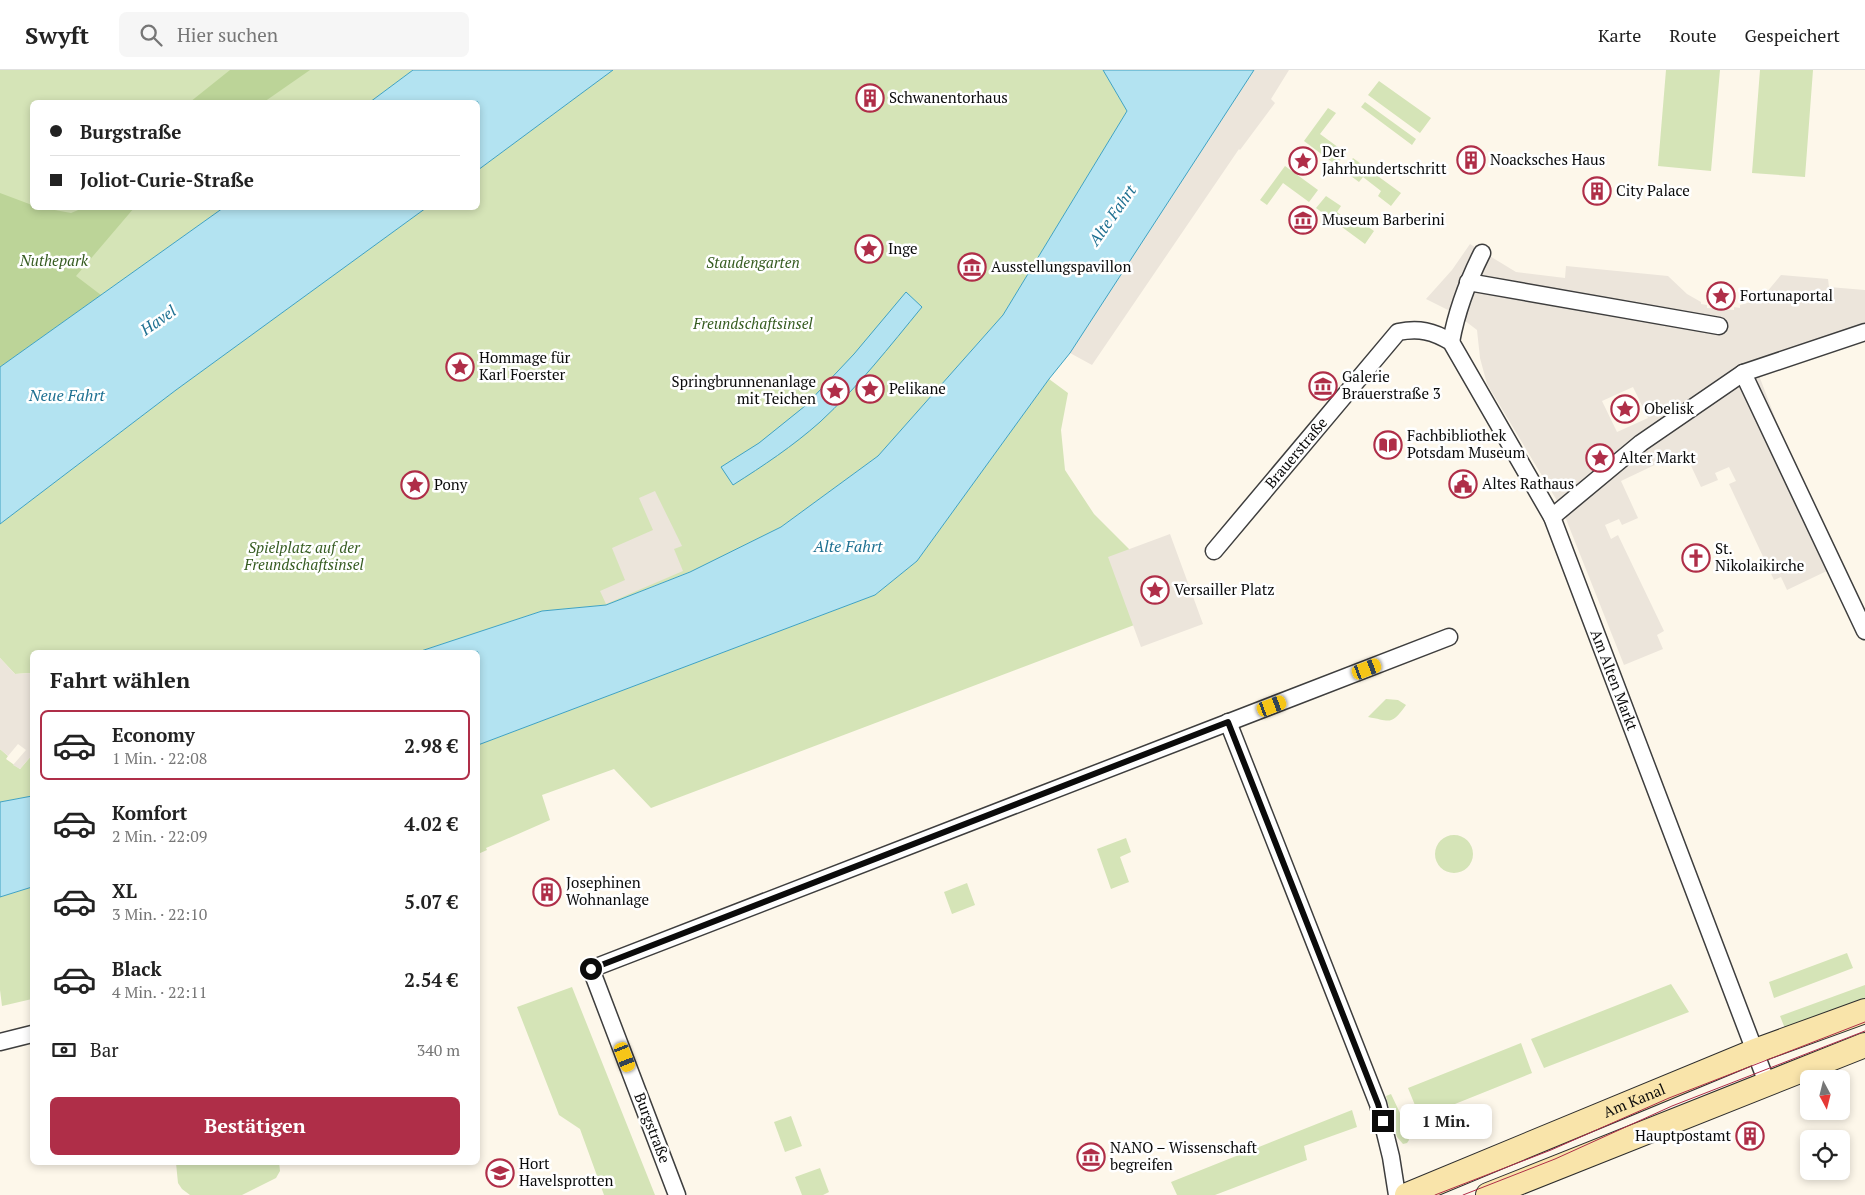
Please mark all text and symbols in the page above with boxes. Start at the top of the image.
search box [119,12,469,57]
text: Swyft [25,19,89,51]
icon: search [137,21,165,49]
text: Hier suchen [177,22,278,47]
text: Karte [1598,23,1641,47]
text: Route [1669,23,1717,47]
text: Gespeichert [1745,23,1840,47]
building icon: Schwanentorhaus [855,83,885,113]
place label: Schwanentorhaus [889,87,1008,107]
text: Burgstraße [80,119,182,144]
place label: Der Jahrhundertschritt [1322,141,1447,178]
building icon: Noacksches Haus [1456,145,1486,175]
place icon: Der Jahrhundertschritt [1288,146,1318,176]
place label: Noacksches Haus [1490,149,1605,169]
text: Joliot-Curie-Straße [80,167,254,192]
building icon: City Palace [1582,176,1612,206]
water label: Alte Fahrt [1083,180,1141,250]
place label: City Palace [1616,180,1690,200]
museum icon: Museum Barberini [1288,205,1318,235]
place label: Museum Barberini [1322,209,1445,229]
place icon: Inge [854,234,884,264]
place label: Inge [888,238,918,258]
park label: Nuthepark [19,250,89,270]
park label: Staudengarten [706,252,800,272]
museum icon: Ausstellungspavillon [957,252,987,282]
place label: Ausstellungspavillon [991,256,1131,276]
place icon: Fortunaportal [1706,281,1736,311]
place label: Fortunaportal [1740,285,1833,305]
water label: Havel [135,300,181,341]
park label: Freundschaftsinsel [692,313,814,333]
place label: Hommage für Karl Foerster [479,347,571,384]
place icon: Hommage für Karl Foerster [445,352,475,382]
place label: Galerie Brauerstraße 3 [1342,366,1441,403]
place label: Springbrunnenanlage mit Teichen [672,371,816,408]
museum icon: Galerie Brauerstraße 3 [1308,371,1338,401]
place icon: Pelikane [855,374,885,404]
place icon: Springbrunnenanlage mit Teichen [820,376,850,406]
place label: Pelikane [889,378,946,398]
water label: Neue Fahrt [28,384,106,406]
place icon: Obelisk [1610,394,1640,424]
place label: Obelisk [1644,398,1694,418]
street label: Brauerstraße [1260,413,1331,492]
place label: Fachbibliothek Potsdam Museum [1407,425,1525,462]
library icon: Fachbibliothek Potsdam Museum [1373,430,1403,460]
place icon: Alter Markt [1585,443,1615,473]
place label: Alter Markt [1619,447,1696,467]
public building icon: Altes Rathaus [1448,469,1478,499]
place icon: Pony [400,470,430,500]
place label: Altes Rathaus [1482,473,1574,493]
place label: Pony [434,474,468,494]
water label: Alte Fahrt [812,535,883,557]
park label: Spielplatz auf der Freundschaftsinsel [243,537,365,574]
place label: St. Nikolaikirche [1715,538,1804,575]
church icon: St. Nikolaikirche [1681,543,1711,573]
place icon: Versailler Platz [1140,575,1170,605]
place label: Versailler Platz [1174,579,1275,599]
street label: Am Alten Markt [1587,626,1643,734]
car [1350,657,1383,681]
text: Fahrt wählen [50,665,190,694]
car [1255,694,1288,718]
text: Economy [112,722,195,747]
icon: car [52,723,97,768]
text: 2.98 € [404,733,458,758]
text: 1 Min. · 22:08 [112,747,207,769]
text: Komfort [112,800,187,825]
icon: car [52,801,97,846]
text: 4.02 € [404,811,458,836]
text: 2 Min. · 22:09 [112,825,207,847]
place label: Josephinen Wohnanlage [566,872,649,909]
building icon: Josephinen Wohnanlage [532,877,562,907]
text: XL [112,878,137,903]
icon: car [52,879,97,924]
text: 5.07 € [404,889,458,914]
text: 3 Min. · 22:10 [112,903,207,925]
text: Black [112,956,162,981]
icon: car [52,957,97,1002]
route start [580,958,602,980]
text: 2.54 € [404,967,458,992]
text: 4 Min. · 22:11 [112,981,207,1003]
icon: cash [50,1036,78,1064]
text: Bar [90,1037,119,1062]
text: 340 m [417,1039,460,1061]
car [612,1040,637,1074]
north arrow [1800,1070,1850,1120]
map controls [1800,1070,1850,1180]
street label: Am Kanal [1600,1078,1668,1122]
street label: Burgstraße [630,1090,676,1166]
button: Bestätigen [50,1097,460,1155]
callout: 1 Min. [1400,1104,1493,1138]
route end [1372,1110,1394,1132]
text: 1 Min. [1422,1110,1470,1132]
building icon: Hauptpostamt [1735,1121,1765,1151]
place label: Hauptpostamt [1635,1125,1731,1145]
button: locate [1800,1130,1850,1180]
place label: NANO – Wissenschaft begreifen [1110,1137,1258,1174]
museum icon: NANO – Wissenschaft begreifen [1076,1142,1106,1172]
place label: Hort Havelsprotten [519,1153,613,1190]
school or university icon: Hort Havelsprotten [485,1158,515,1188]

